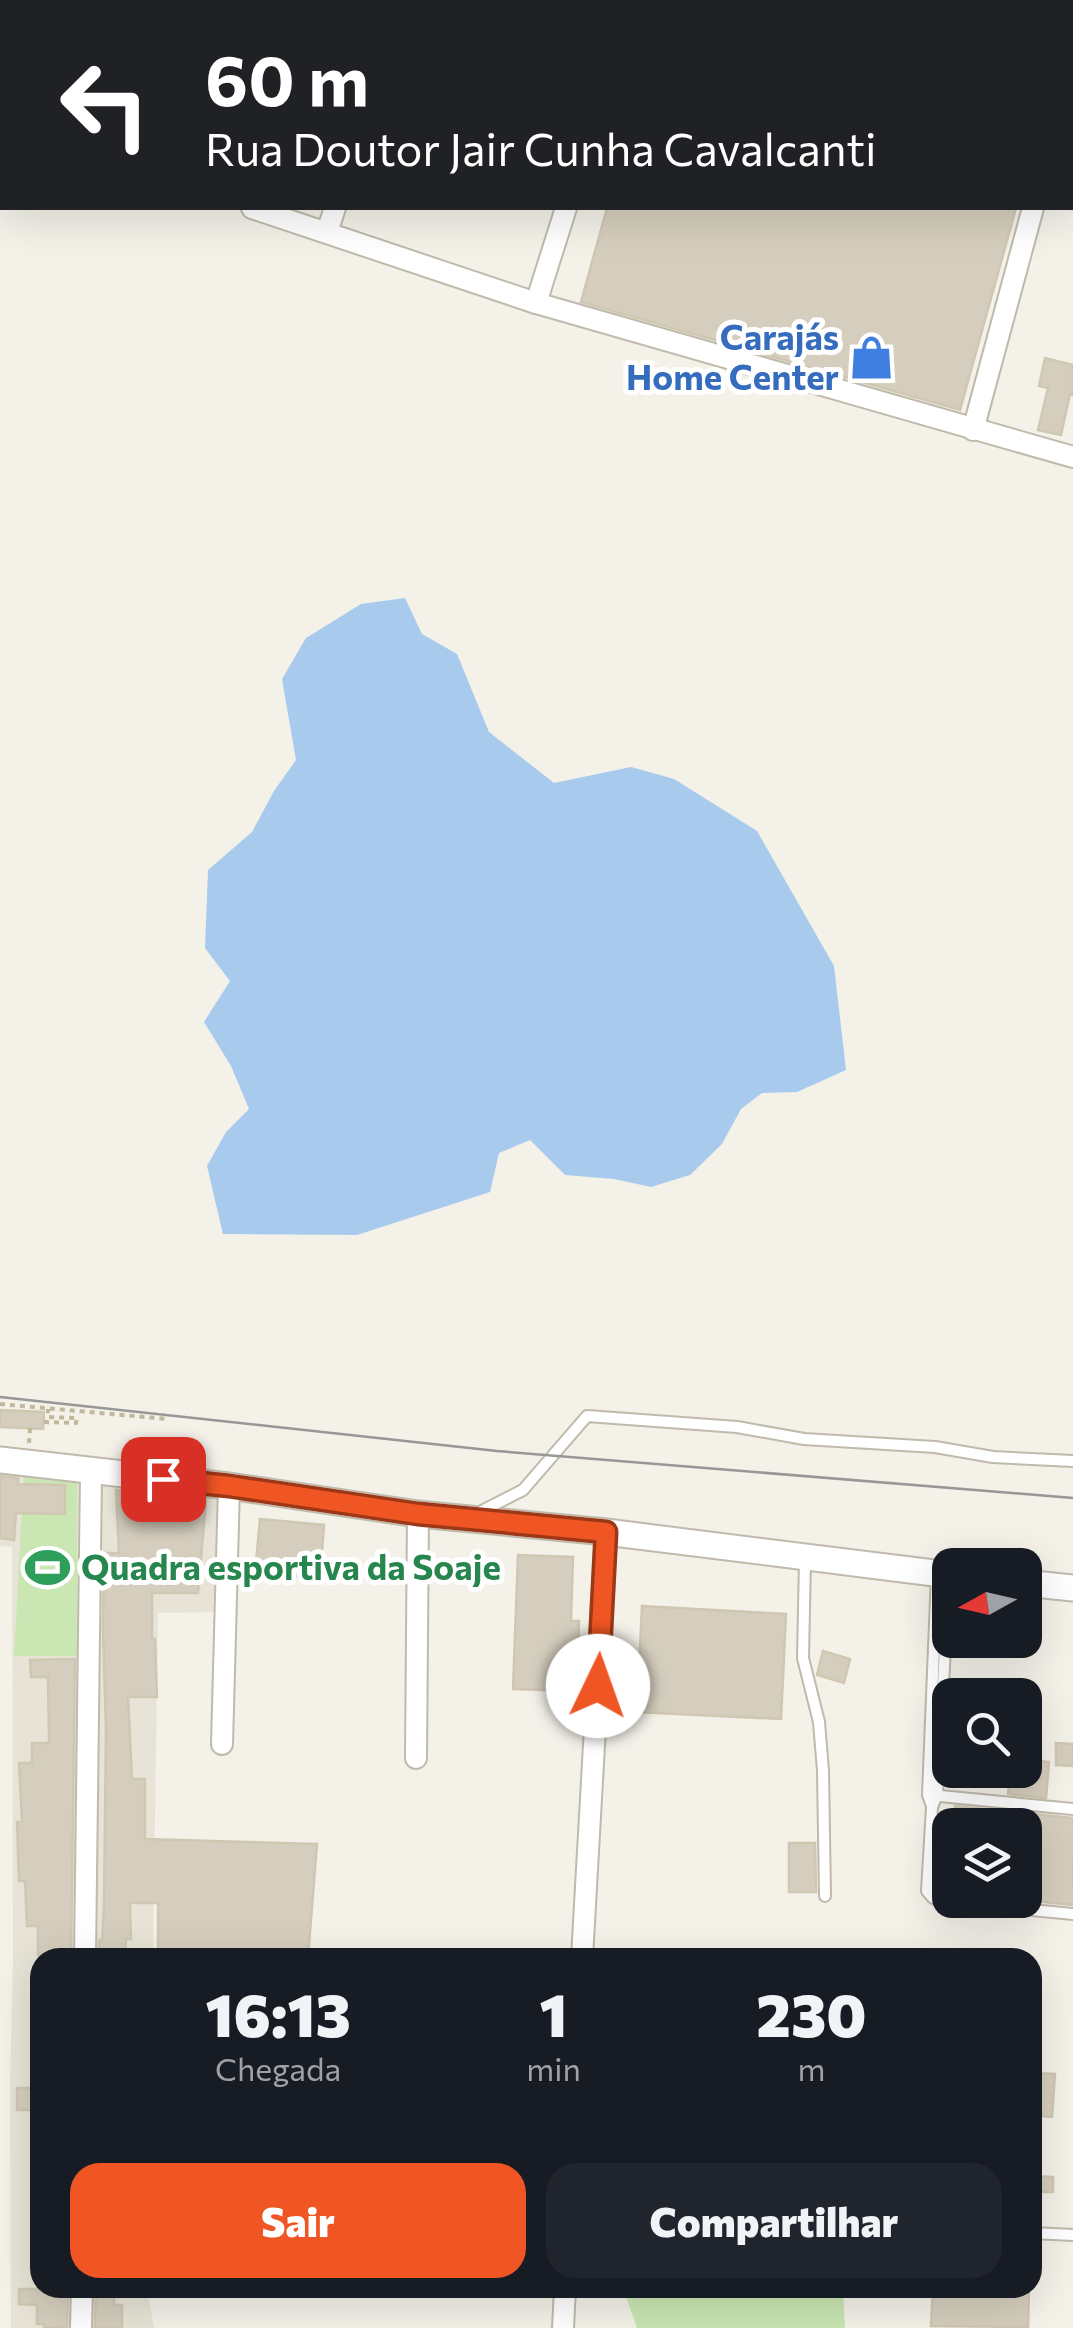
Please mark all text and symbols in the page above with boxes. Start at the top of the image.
text: 60 m [205,35,369,120]
icon: left [40,40,170,170]
text: Rua Doutor Jair Cunha Cavalcanti [205,120,876,175]
place label: Carajás Home Center [626,314,839,397]
shop icon: Carajás Home Center [848,334,896,382]
pin [121,1437,206,1522]
icon: arrive [136,1452,191,1507]
sports icon: Quadra esportiva da Soaje [24,1544,72,1592]
place label: Quadra esportiva da Soaje [81,1544,501,1587]
north arrow [932,1548,1042,1658]
map controls [932,1548,1042,1918]
position arrow [546,1634,650,1738]
button: search [932,1678,1042,1788]
button: layers [932,1808,1042,1918]
text: 16:13 [205,1976,351,2049]
text: 1 [540,1976,568,2049]
text: 230 [756,1976,867,2049]
text: Chegada [215,2048,341,2088]
text: min [526,2048,581,2088]
text: m [797,2048,825,2088]
button: Sair [70,2163,526,2278]
button: Compartilhar [546,2163,1002,2278]

